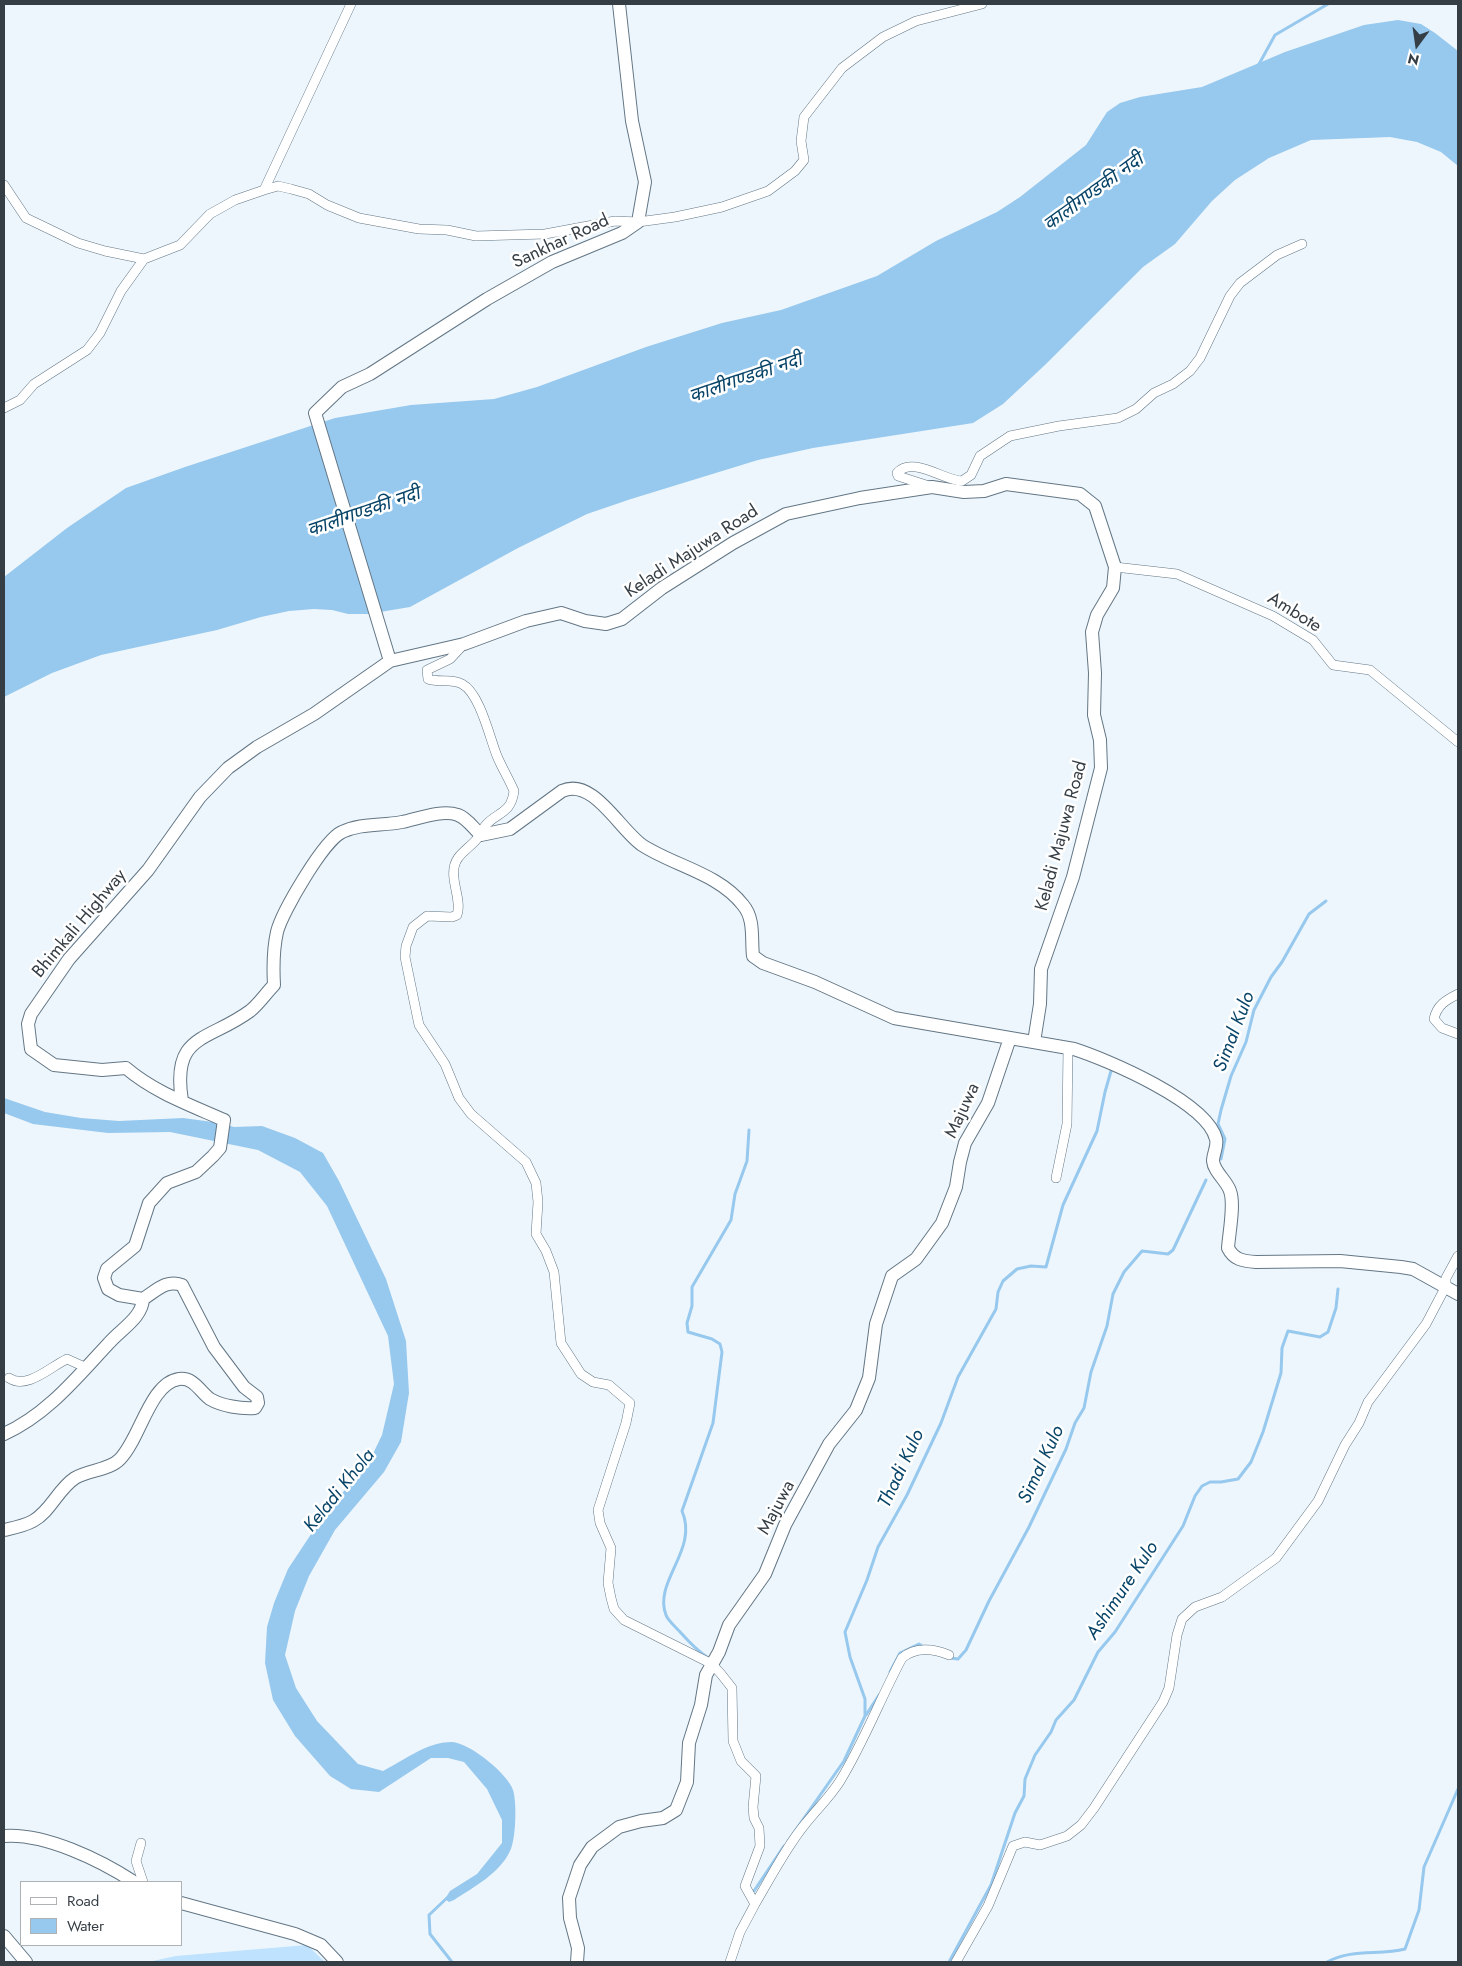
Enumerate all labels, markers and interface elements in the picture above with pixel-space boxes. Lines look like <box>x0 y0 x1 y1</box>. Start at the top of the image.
north arrow <box>1392 20 1442 70</box>
text: N <box>1406 49 1421 71</box>
water label: कालीगण्डकी नदी <box>1040 149 1148 237</box>
street label: Sankhar Road <box>509 210 613 274</box>
water label: कालीगण्डकी नदी <box>687 349 805 409</box>
water label: कालीगण्डकी नदी <box>305 483 423 543</box>
street label: Keladi Majuwa Road <box>621 501 763 603</box>
street label: Ambote <box>1263 588 1325 638</box>
street label: Keladi Majuwa Road <box>1032 759 1092 913</box>
street label: Bhimkali Highway <box>28 865 132 983</box>
water label: Simal Kulo <box>1209 989 1261 1075</box>
street label: Majuwa <box>941 1080 985 1142</box>
water label: Simal Kulo <box>1014 1422 1070 1508</box>
water label: Thadi Kulo <box>874 1426 930 1512</box>
water label: Keladi Khola <box>300 1445 380 1537</box>
street label: Majuwa <box>754 1477 800 1539</box>
water label: Ashimure Kulo <box>1082 1538 1164 1644</box>
legend <box>20 1881 182 1946</box>
text: Road <box>67 1890 99 1912</box>
text: Water <box>67 1915 104 1937</box>

